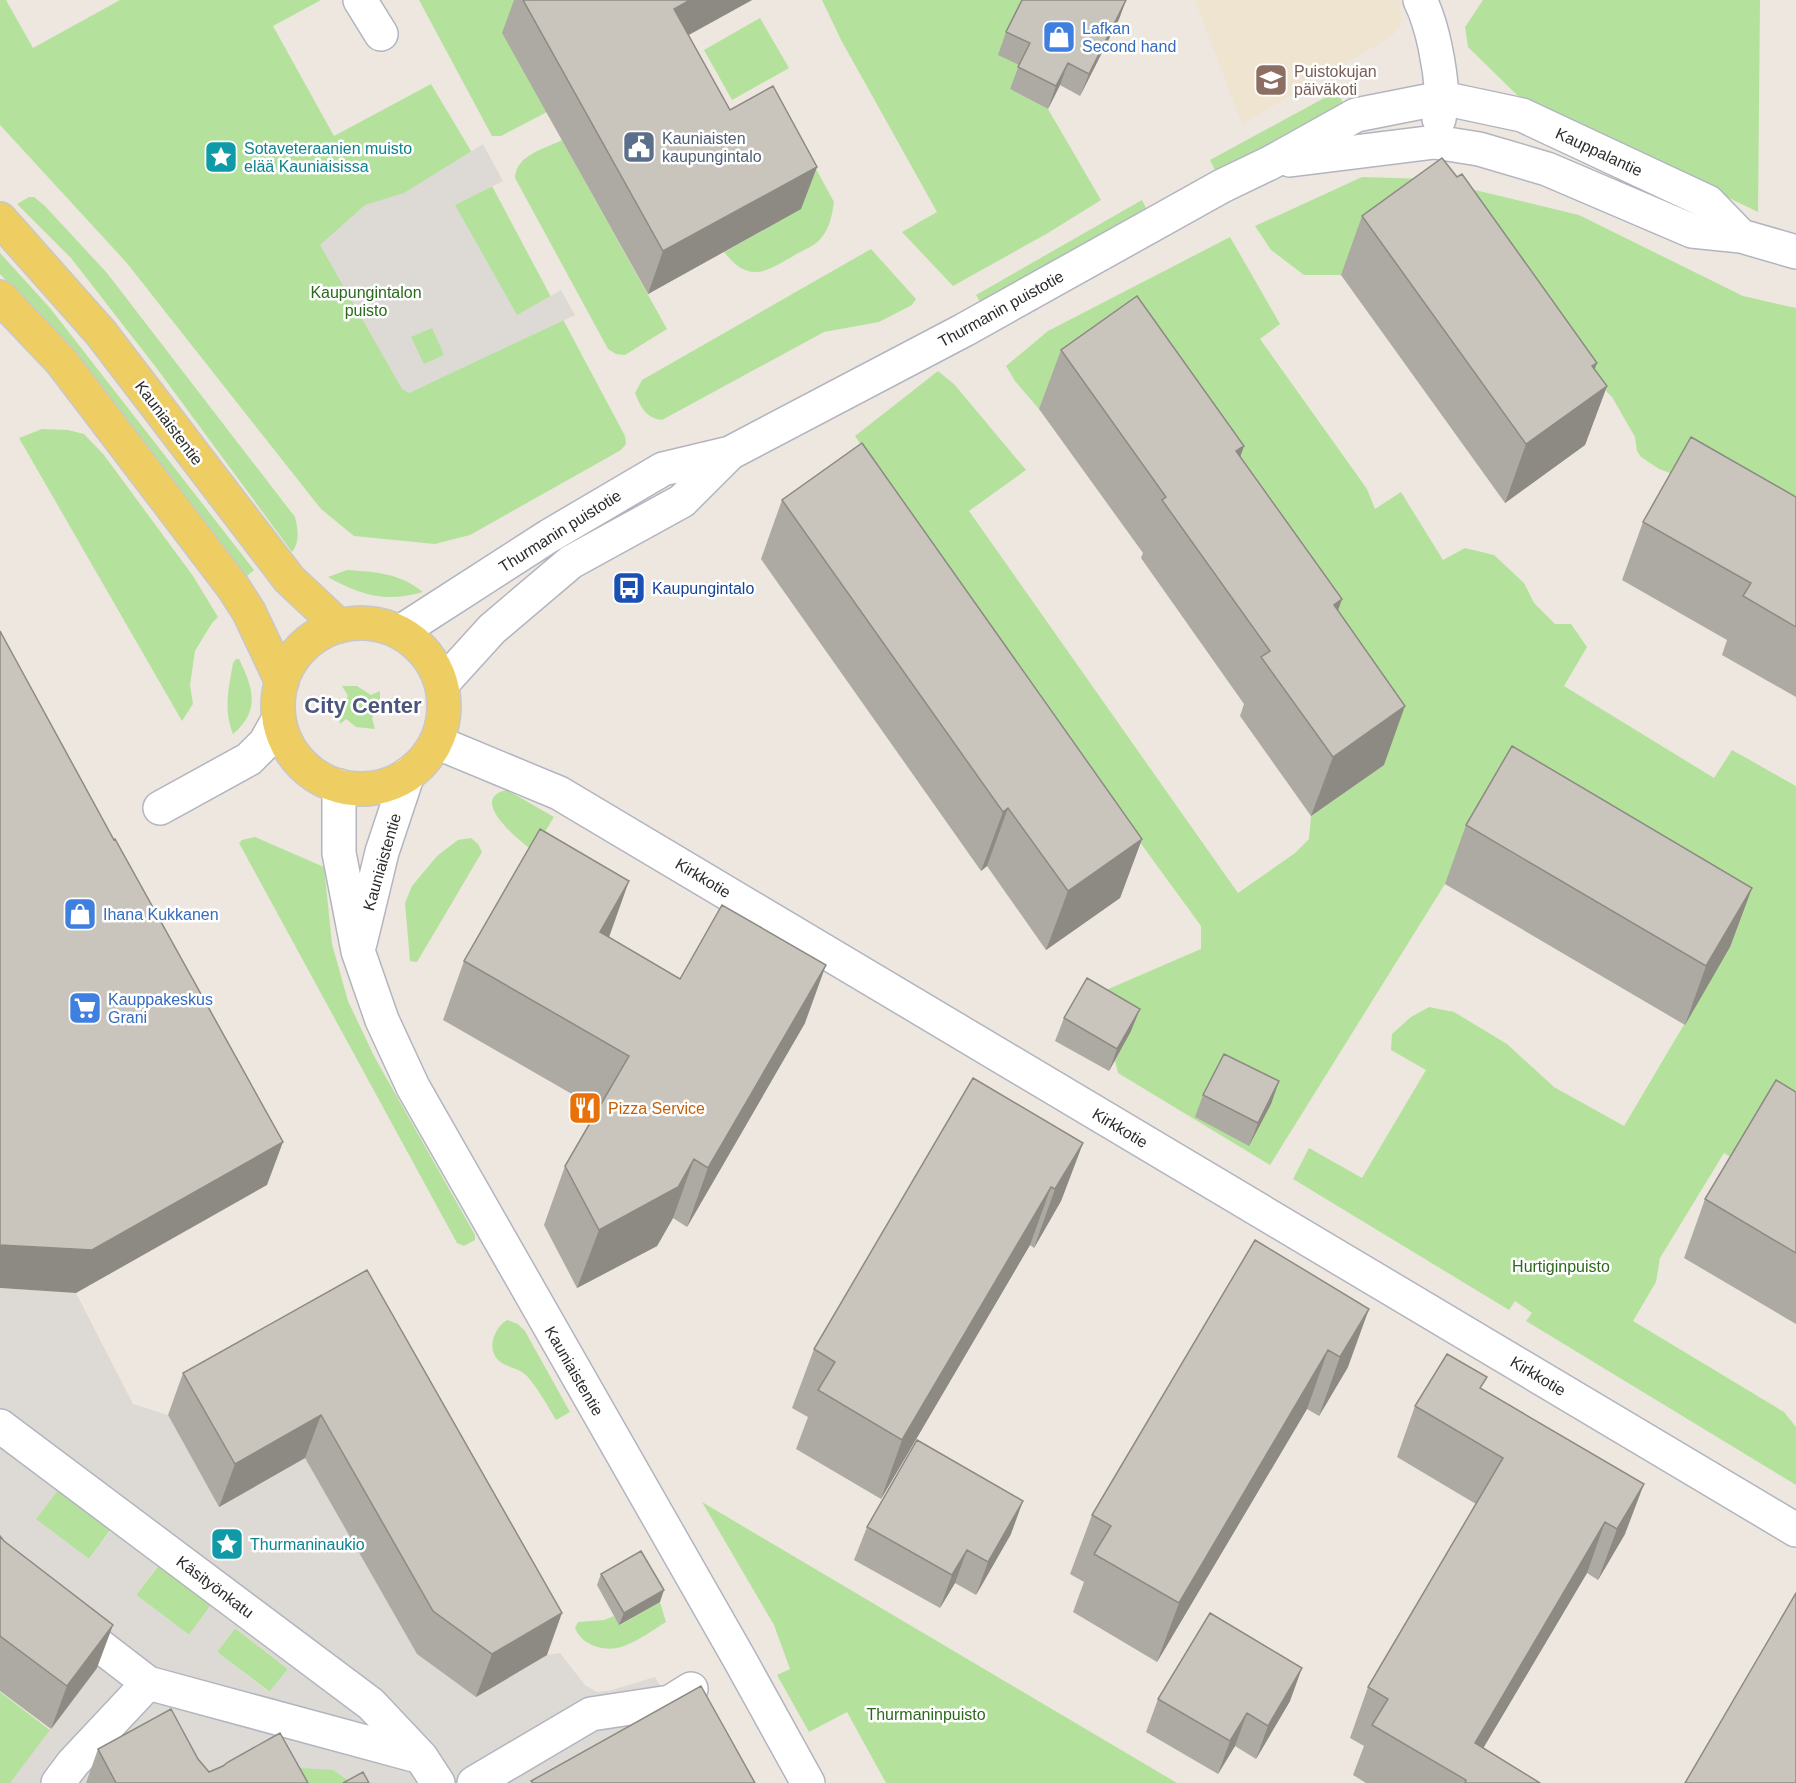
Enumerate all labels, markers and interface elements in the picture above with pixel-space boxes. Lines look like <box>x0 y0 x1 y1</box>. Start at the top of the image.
shop icon: Lafkan Second hand <box>1041 19 1077 55</box>
place label: Lafkan Second hand <box>1082 20 1176 55</box>
school or university icon: Puistokujan päiväkoti <box>1253 62 1289 98</box>
place label: Puistokujan päiväkoti <box>1294 63 1377 98</box>
street label: Kauppalantie <box>1553 125 1645 179</box>
public building icon: Kauniaisten kaupungintalo <box>621 129 657 165</box>
place label: Kauniaisten kaupungintalo <box>662 130 762 165</box>
place icon: Sotaveteraanien muisto elää Kauniaisissa <box>203 139 239 175</box>
place label: Sotaveteraanien muisto elää Kauniaisissa <box>244 140 412 175</box>
street label: Thurmanin puistotie <box>935 267 1067 350</box>
park label: Kaupungintalon puisto <box>310 284 422 319</box>
street label: Kauniaistentie <box>132 378 206 468</box>
street label: Thurmanin puistotie <box>496 487 624 575</box>
bus stop icon: Kaupungintalo <box>611 570 647 606</box>
place label: Kaupungintalo <box>652 580 754 597</box>
district label: City Center <box>304 693 422 718</box>
street label: Kauniaistentie <box>360 811 404 913</box>
street label: Kirkkotie <box>672 855 734 901</box>
shop icon: Ihana Kukkanen <box>62 896 98 932</box>
place label: Ihana Kukkanen <box>103 906 219 923</box>
supermarket icon: Kauppakeskus Grani <box>67 990 103 1026</box>
place label: Kauppakeskus Grani <box>108 991 213 1026</box>
restaurant icon: Pizza Service <box>567 1090 603 1126</box>
place label: Pizza Service <box>608 1100 705 1117</box>
street label: Kirkkotie <box>1089 1105 1151 1151</box>
park label: Hurtiginpuisto <box>1512 1258 1610 1275</box>
street label: Kauniaistentie <box>542 1323 607 1419</box>
street label: Kirkkotie <box>1507 1353 1569 1399</box>
place icon: Thurmaninaukio <box>209 1526 245 1562</box>
place label: Thurmaninaukio <box>250 1536 365 1553</box>
street label: Käsityönkatu <box>173 1553 257 1621</box>
park label: Thurmaninpuisto <box>866 1706 986 1723</box>

